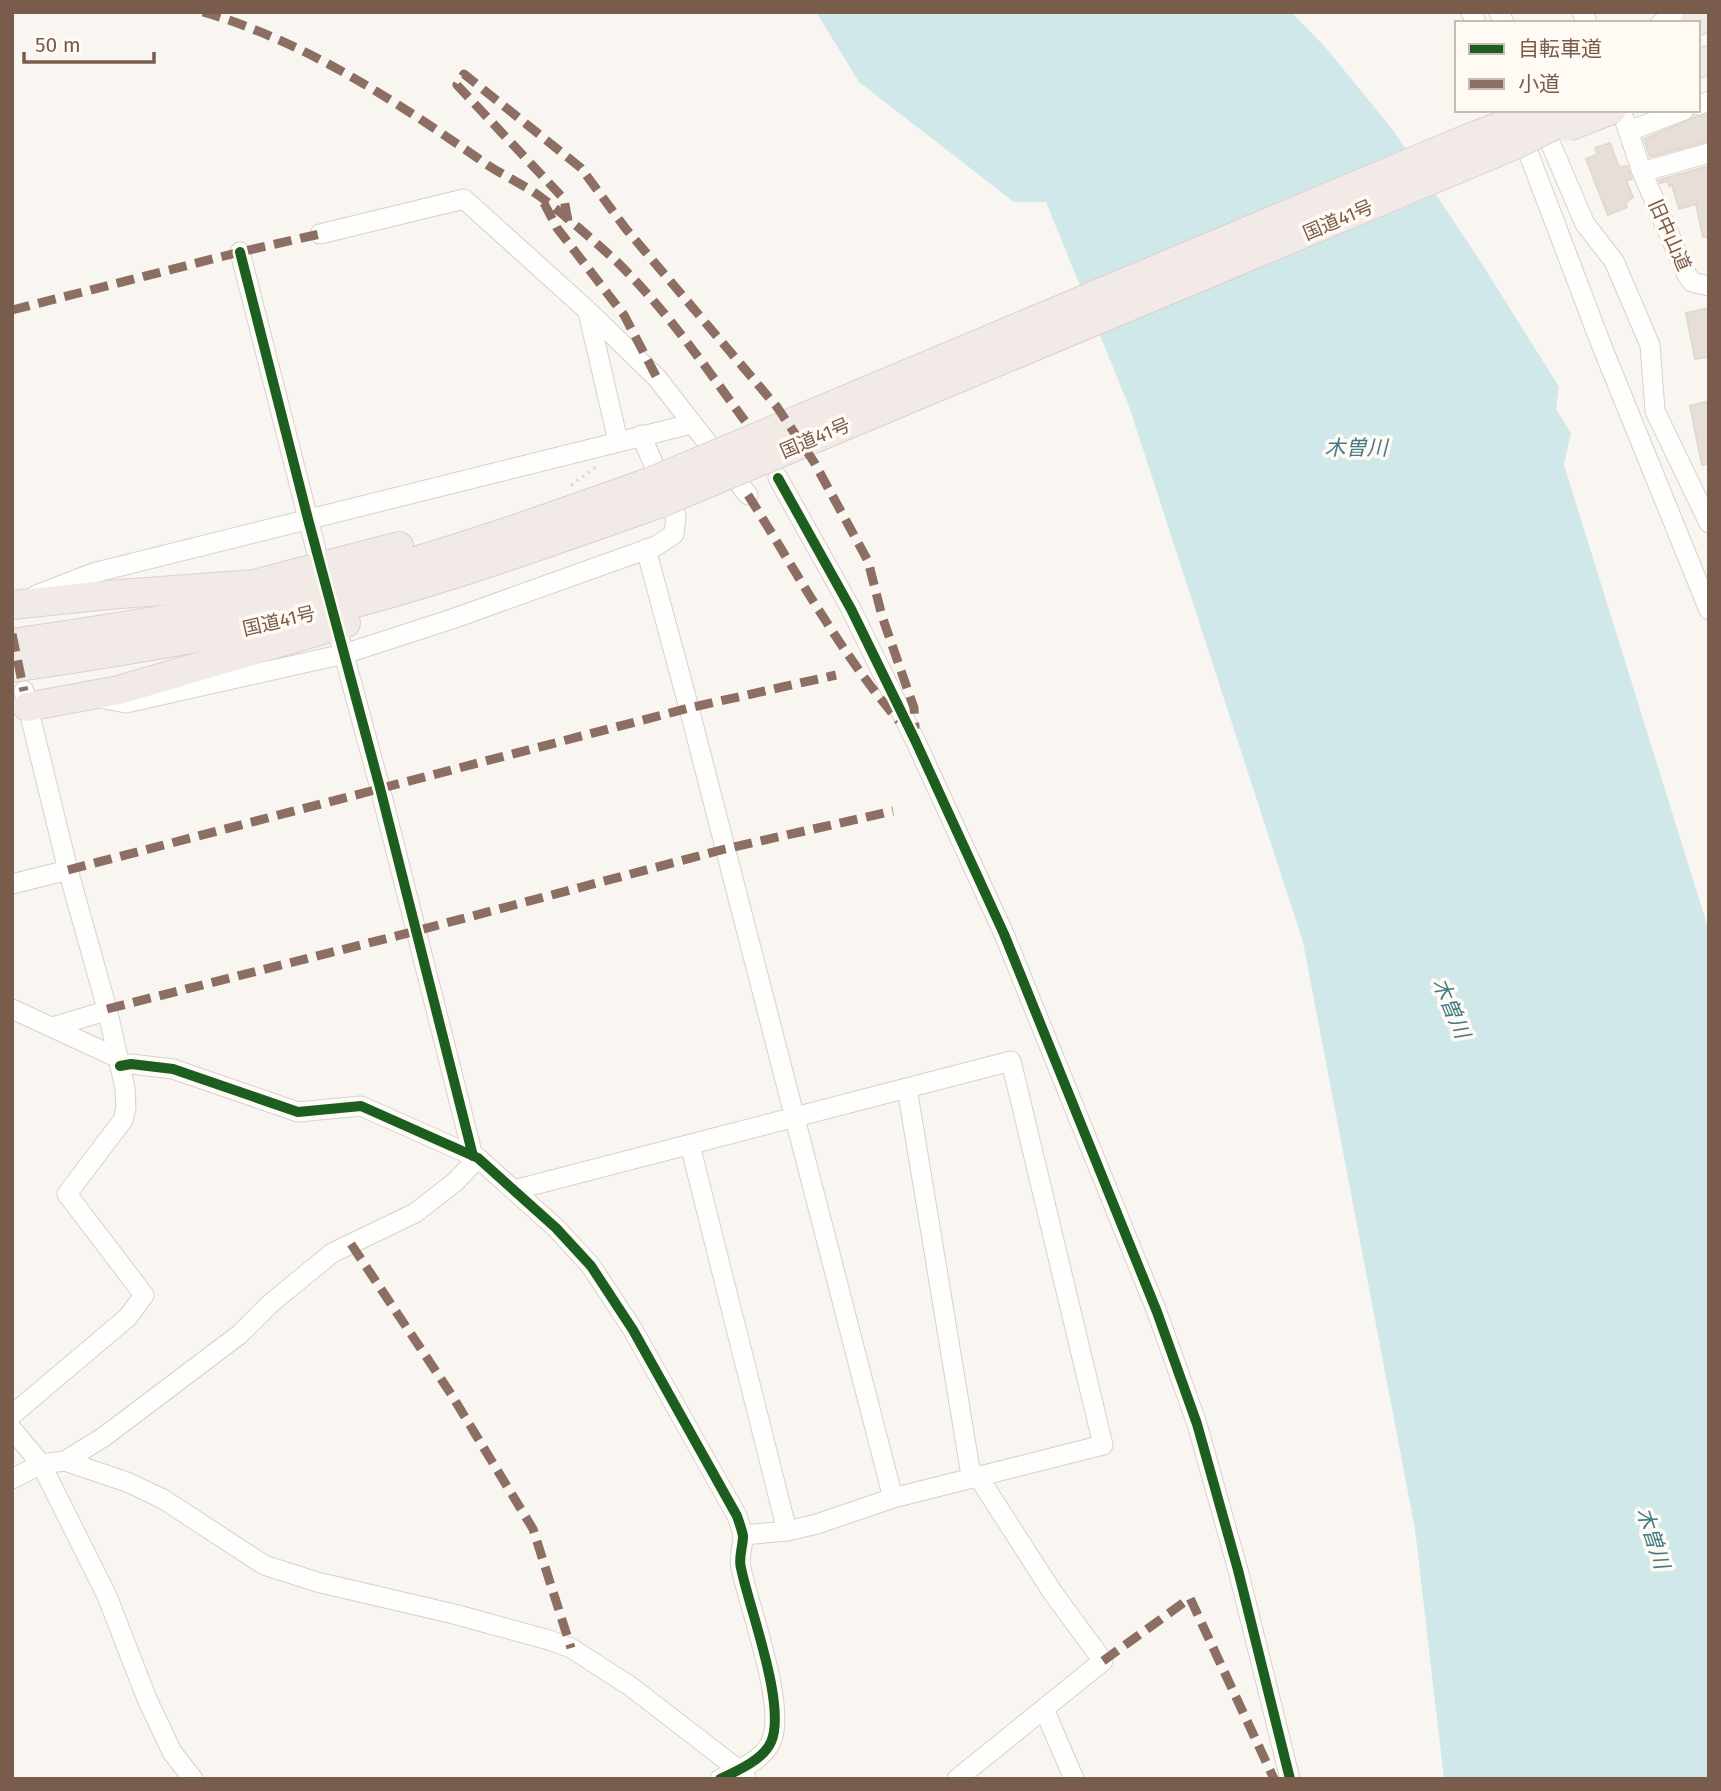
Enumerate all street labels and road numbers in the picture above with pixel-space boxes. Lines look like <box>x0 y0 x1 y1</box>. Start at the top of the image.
street label: 国道41号 <box>1299 195 1377 245</box>
street label: 旧中山道 <box>1644 196 1696 274</box>
street label: 国道41号 <box>776 413 854 463</box>
street label: 国道41号 <box>240 601 318 641</box>

